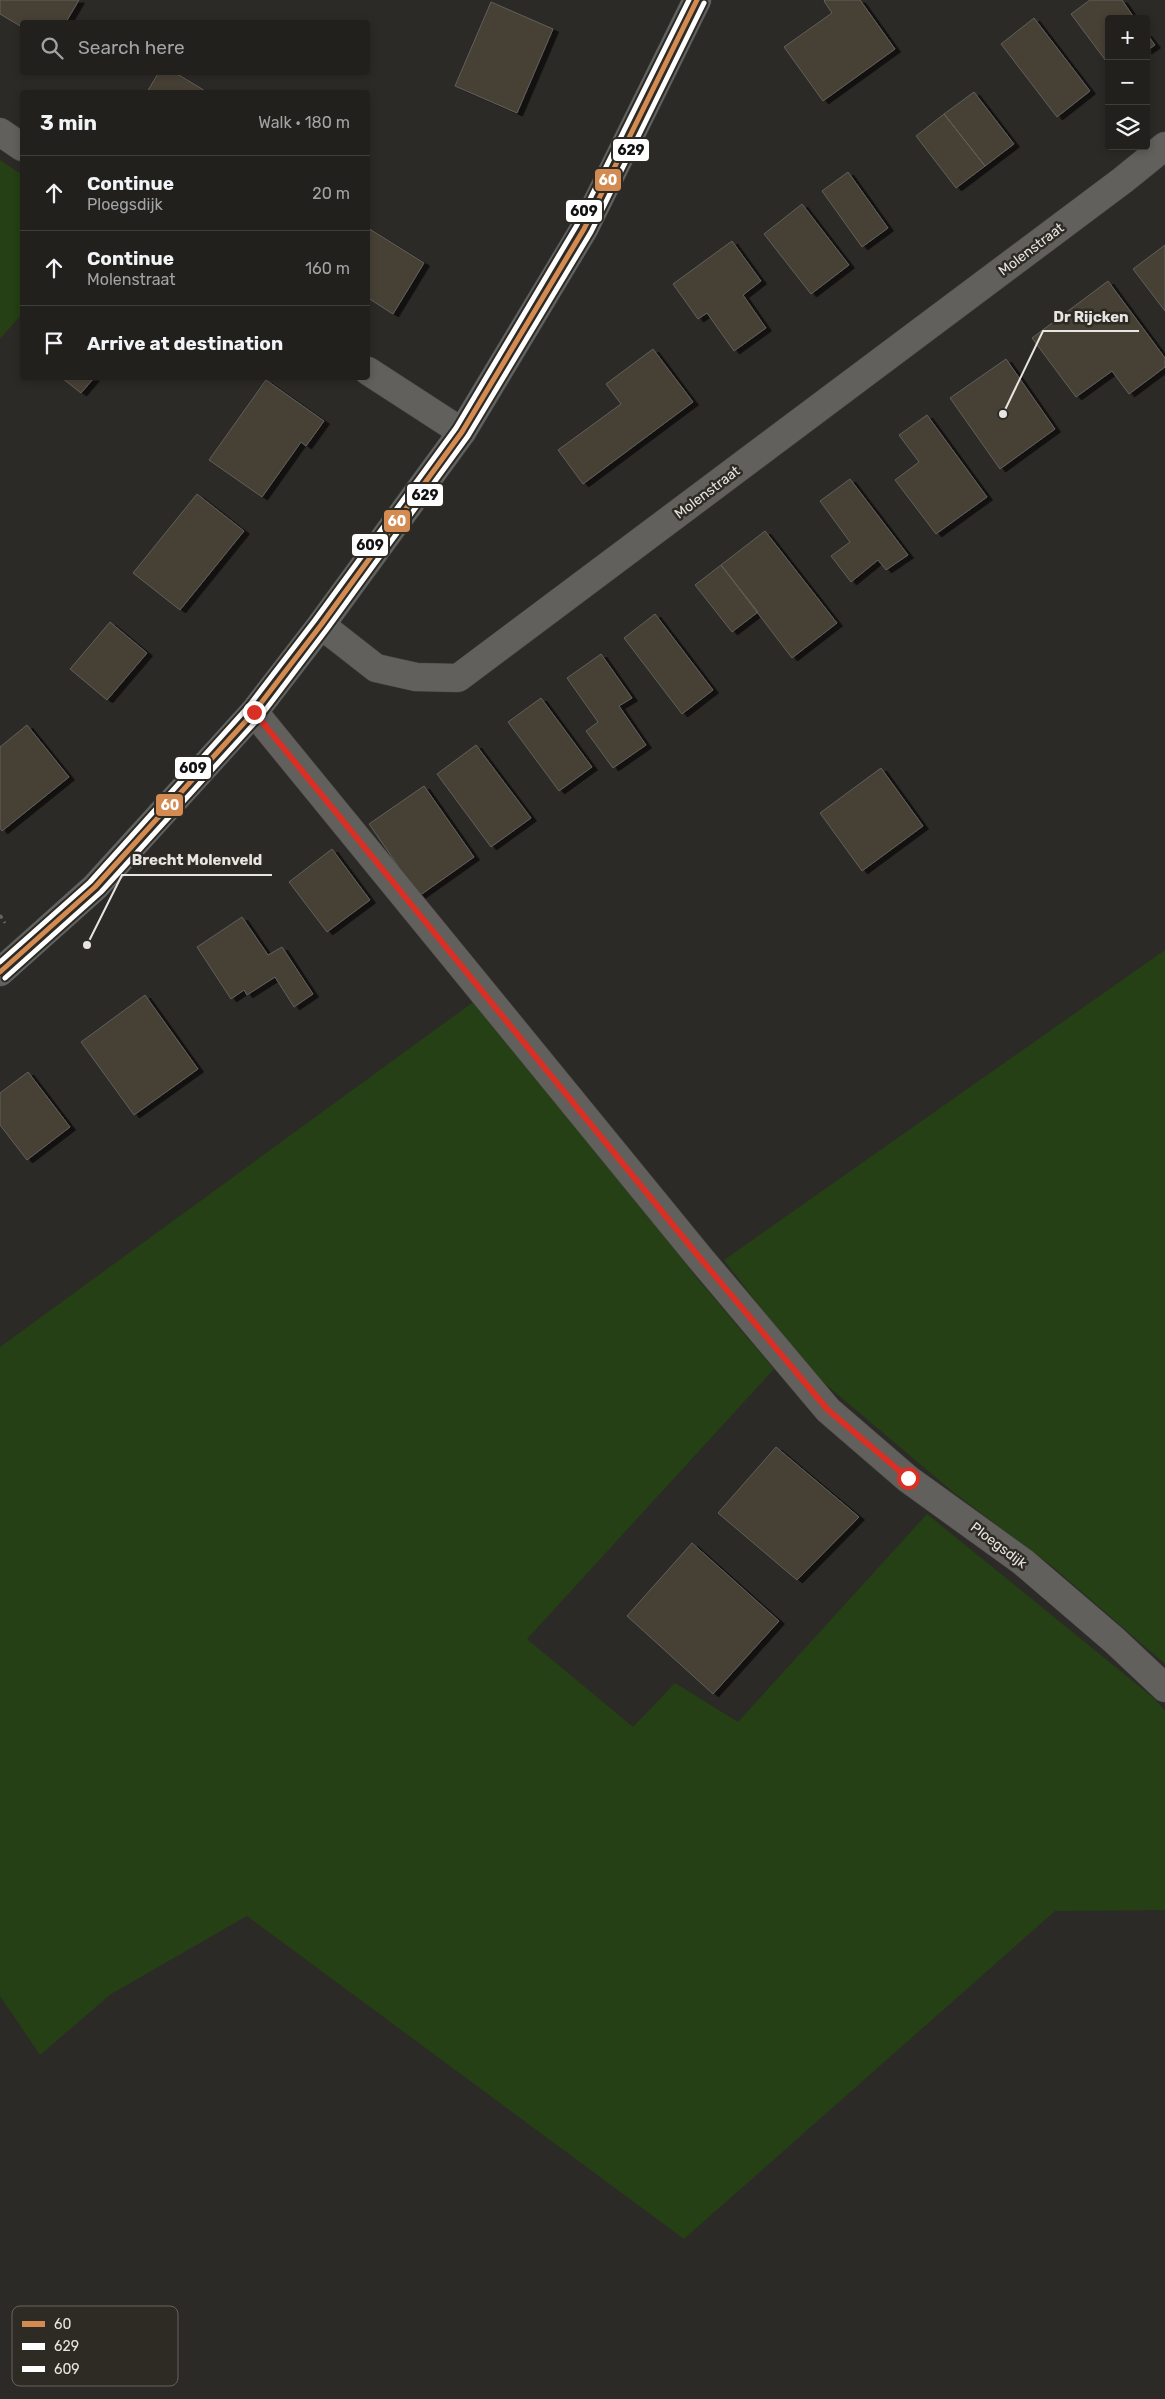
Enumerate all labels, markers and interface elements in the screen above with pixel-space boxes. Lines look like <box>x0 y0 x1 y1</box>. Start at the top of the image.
map controls <box>1105 15 1150 150</box>
button: + <box>1105 15 1150 60</box>
search box <box>20 20 370 75</box>
icon: search <box>38 34 66 62</box>
text: Search here <box>78 36 185 59</box>
button: − <box>1105 60 1150 105</box>
button: layers <box>1105 105 1150 150</box>
text: 3 min <box>40 110 97 135</box>
text: Walk · 180 m <box>258 113 350 132</box>
line badge: 629 <box>612 138 650 162</box>
text: 629 <box>617 142 645 159</box>
line badge: 60 <box>594 168 622 192</box>
text: Continue <box>87 172 174 195</box>
text: 60 <box>599 172 617 189</box>
icon: ahead <box>40 179 68 207</box>
text: 20 m <box>312 184 350 203</box>
text: Ploegsdijk <box>87 195 163 214</box>
line badge: 609 <box>565 199 603 223</box>
text: 609 <box>570 203 598 220</box>
street label: Molenstraat <box>995 219 1068 280</box>
text: Continue <box>87 247 174 270</box>
icon: ahead <box>40 254 68 282</box>
text: 160 m <box>305 259 350 278</box>
text: Molenstraat <box>87 270 176 289</box>
callout: Dr Rijcken <box>1043 301 1139 331</box>
text: Dr Rijcken <box>1053 308 1129 326</box>
icon: arrive <box>40 329 68 357</box>
text: Arrive at destination <box>87 332 283 355</box>
street label: Molenstraat <box>671 462 744 523</box>
line badge: 629 <box>406 483 444 507</box>
text: 629 <box>411 487 439 504</box>
line badge: 60 <box>383 509 411 533</box>
text: 60 <box>388 513 406 530</box>
line badge: 609 <box>351 533 389 557</box>
text: 609 <box>356 537 384 554</box>
route end <box>243 701 266 724</box>
line badge: 609 <box>174 756 212 780</box>
text: 609 <box>179 760 207 777</box>
line badge: 60 <box>155 793 184 817</box>
text: 60 <box>161 797 179 814</box>
callout: Brecht Molenveld <box>122 845 272 875</box>
text: Brecht Molenveld <box>132 851 262 869</box>
route start <box>897 1467 920 1490</box>
street label: Ploegsdijk <box>967 1519 1031 1573</box>
legend <box>12 2306 178 2386</box>
text: 60 <box>54 2316 71 2333</box>
text: 629 <box>54 2338 79 2355</box>
text: 609 <box>54 2361 80 2378</box>

